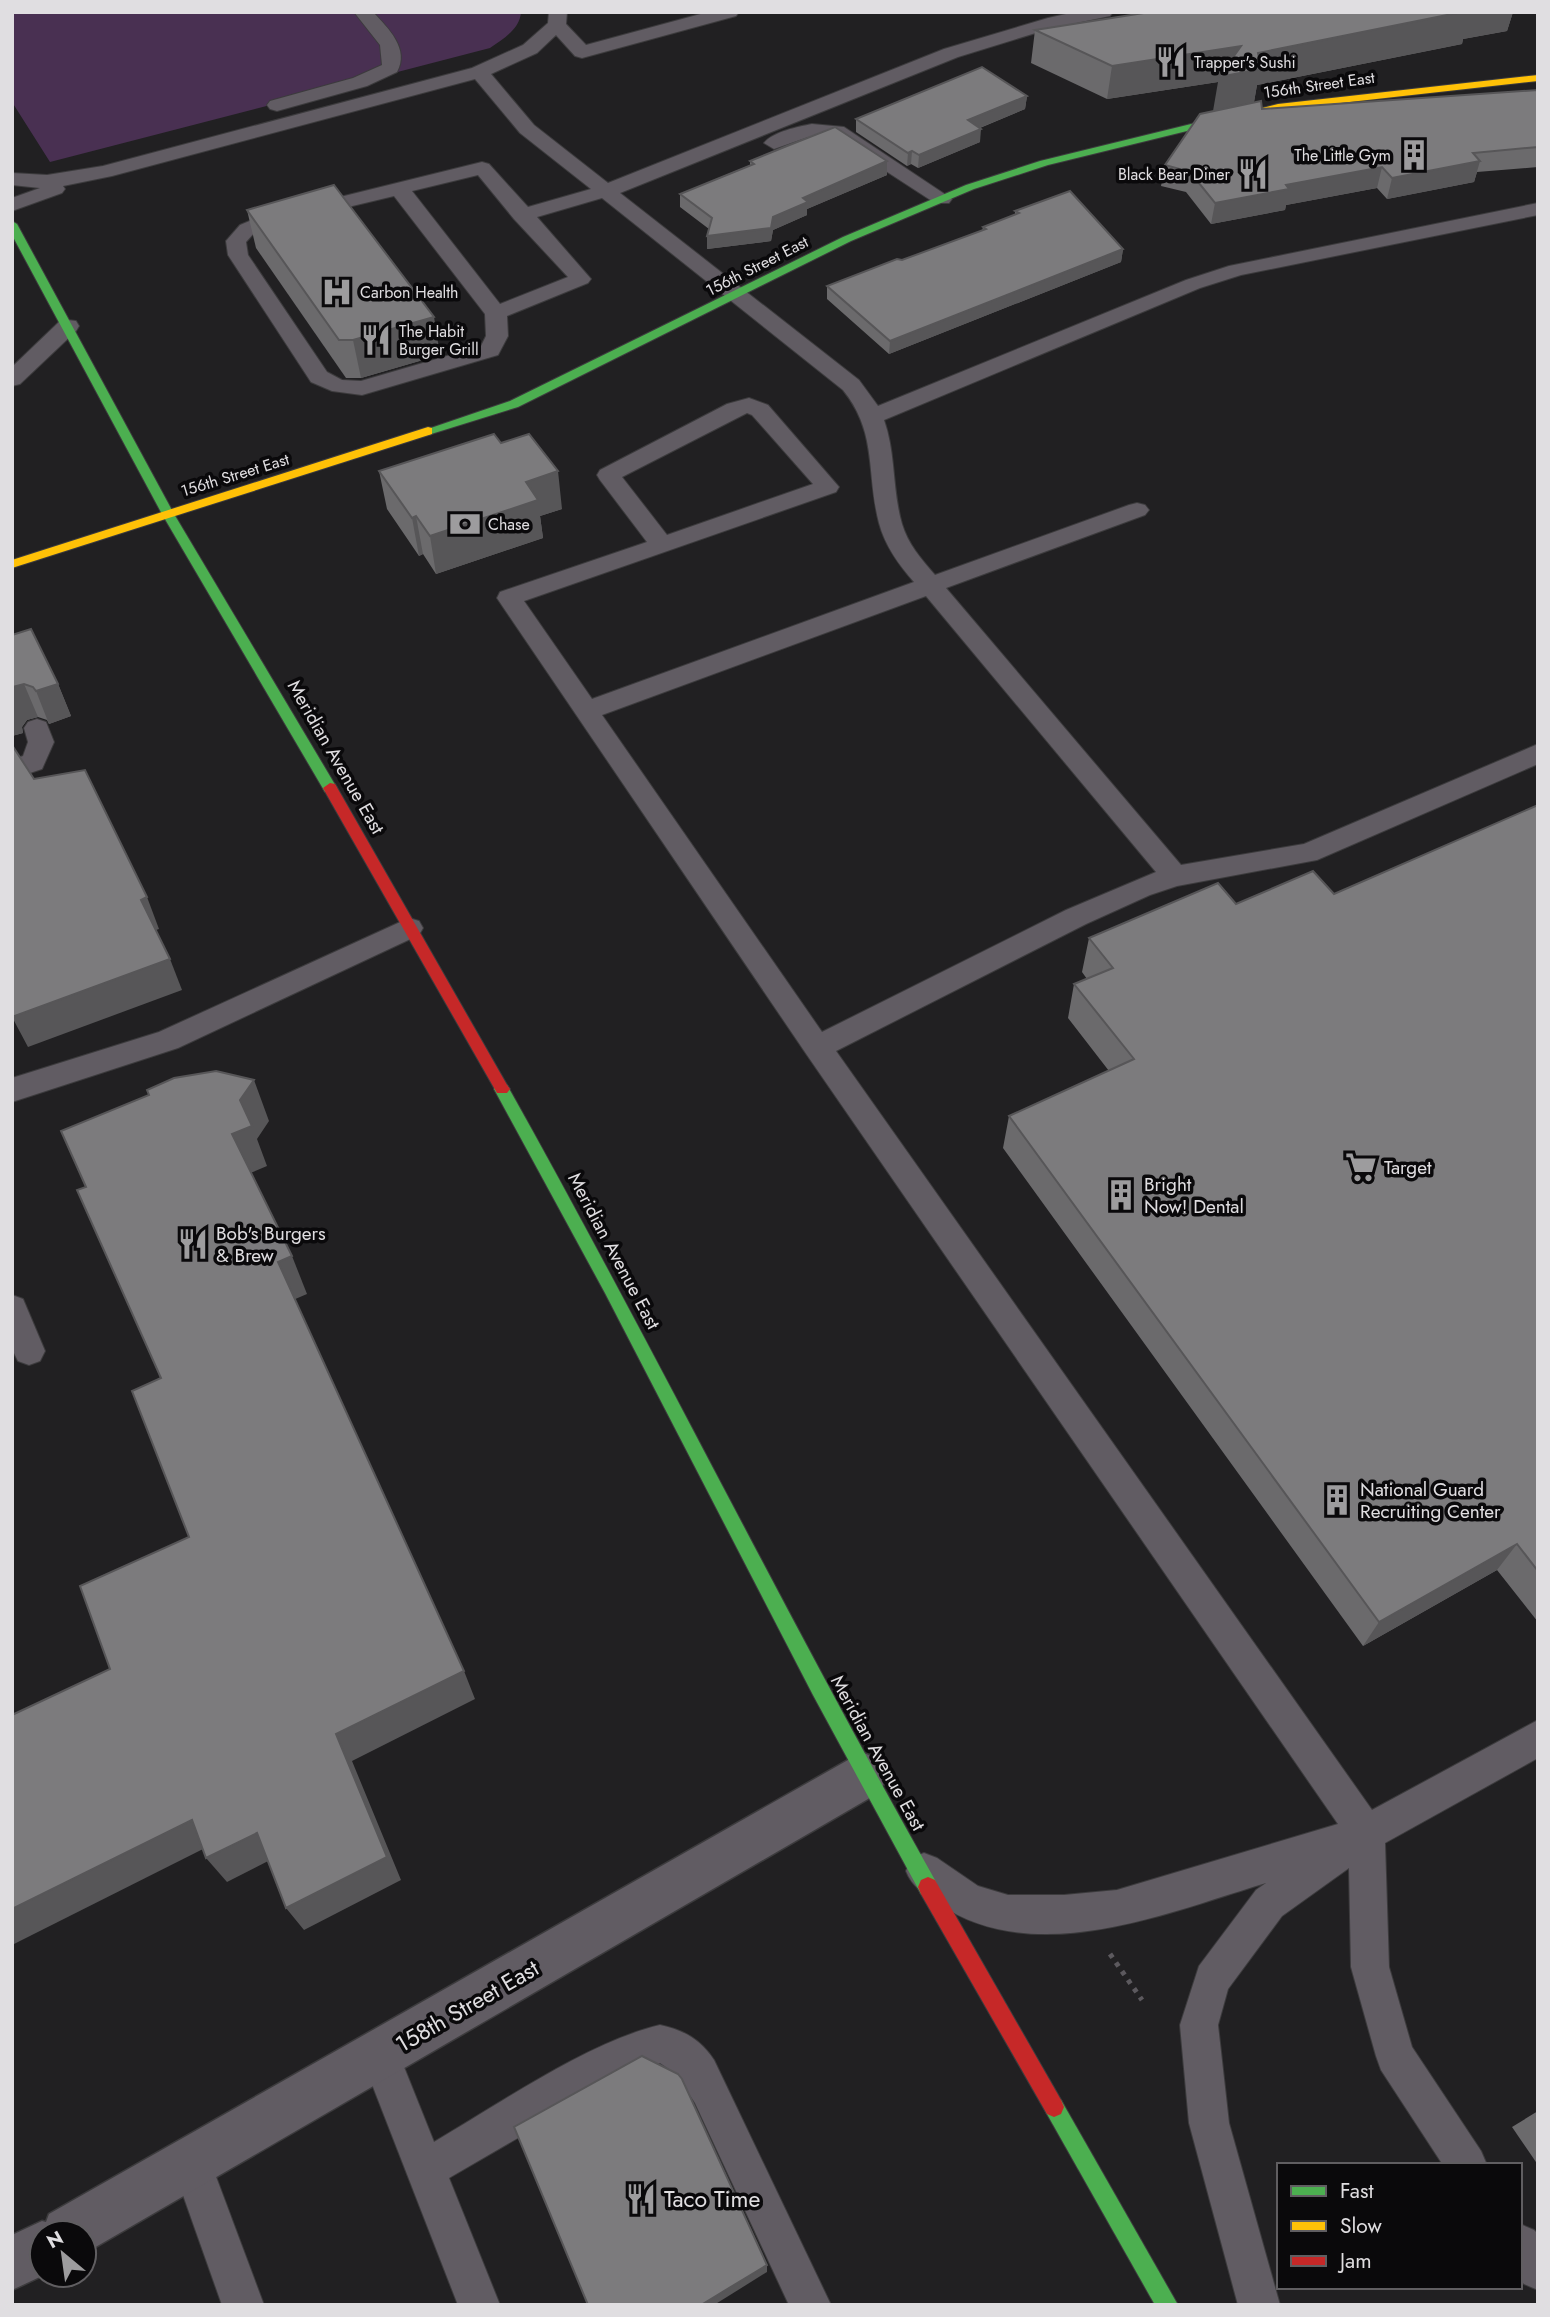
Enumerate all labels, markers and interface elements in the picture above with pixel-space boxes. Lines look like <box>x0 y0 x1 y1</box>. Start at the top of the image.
restaurant icon: Trapper's Sushi <box>1154 45 1188 79</box>
place label: Trapper's Sushi <box>1194 51 1296 74</box>
street label: 156th Street East <box>1262 66 1376 104</box>
building icon: The Little Gym <box>1397 138 1431 172</box>
place label: The Little Gym <box>1294 144 1391 167</box>
restaurant icon: Black Bear Diner <box>1236 157 1270 191</box>
place label: Black Bear Diner <box>1118 163 1230 186</box>
street label: 156th Street East <box>702 230 812 302</box>
hospital icon: Carbon Health <box>320 275 354 309</box>
place label: Carbon Health <box>360 281 459 304</box>
place label: The Habit Burger Grill <box>399 320 479 361</box>
restaurant icon: The Habit Burger Grill <box>359 323 393 357</box>
street label: 156th Street East <box>178 448 292 502</box>
bank icon: Chase <box>448 507 482 541</box>
place label: Chase <box>488 513 530 536</box>
street label: Meridian Avenue East <box>281 675 391 839</box>
supermarket icon: Target <box>1344 1150 1378 1184</box>
place label: Target <box>1384 1154 1432 1181</box>
street label: Meridian Avenue East <box>561 1168 667 1334</box>
place label: Bright Now! Dental <box>1144 1171 1244 1220</box>
building icon: Bright Now! Dental <box>1104 1178 1138 1212</box>
place label: Bob's Burgers & Brew <box>216 1220 326 1269</box>
restaurant icon: Bob's Burgers & Brew <box>176 1227 210 1261</box>
place label: National Guard Recruiting Center <box>1360 1476 1501 1525</box>
building icon: National Guard Recruiting Center <box>1320 1483 1354 1517</box>
street label: Meridian Avenue East <box>824 1670 932 1836</box>
street label: 158th Street East <box>389 1951 545 2061</box>
legend <box>1277 2163 1522 2289</box>
text: Fast <box>1340 2176 1373 2206</box>
restaurant icon: Taco Time <box>624 2182 658 2216</box>
place label: Taco Time <box>664 2182 761 2216</box>
text: Slow <box>1340 2211 1382 2241</box>
north arrow <box>28 2219 98 2289</box>
text: N <box>42 2224 68 2255</box>
text: Jam <box>1337 2246 1372 2276</box>

